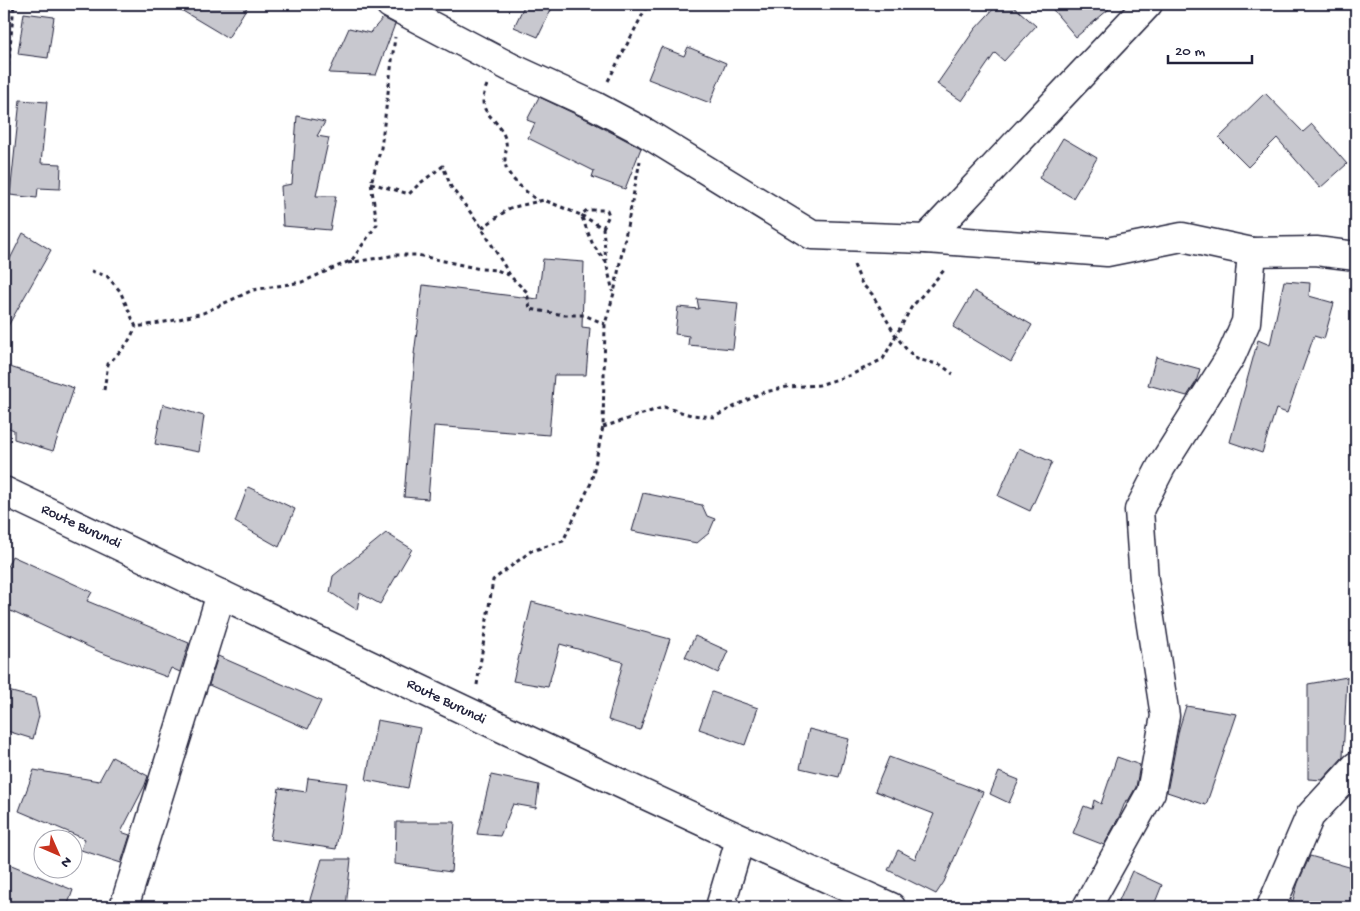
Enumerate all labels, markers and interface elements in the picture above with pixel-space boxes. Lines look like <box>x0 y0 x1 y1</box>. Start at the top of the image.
scale bar <box>1168 32 1251 64</box>
text: 20 m <box>1175 43 1205 61</box>
street label: Route Burundi <box>38 501 124 553</box>
street label: Route Burundi <box>403 675 489 729</box>
north arrow <box>32 828 82 878</box>
text: N <box>56 852 75 871</box>

